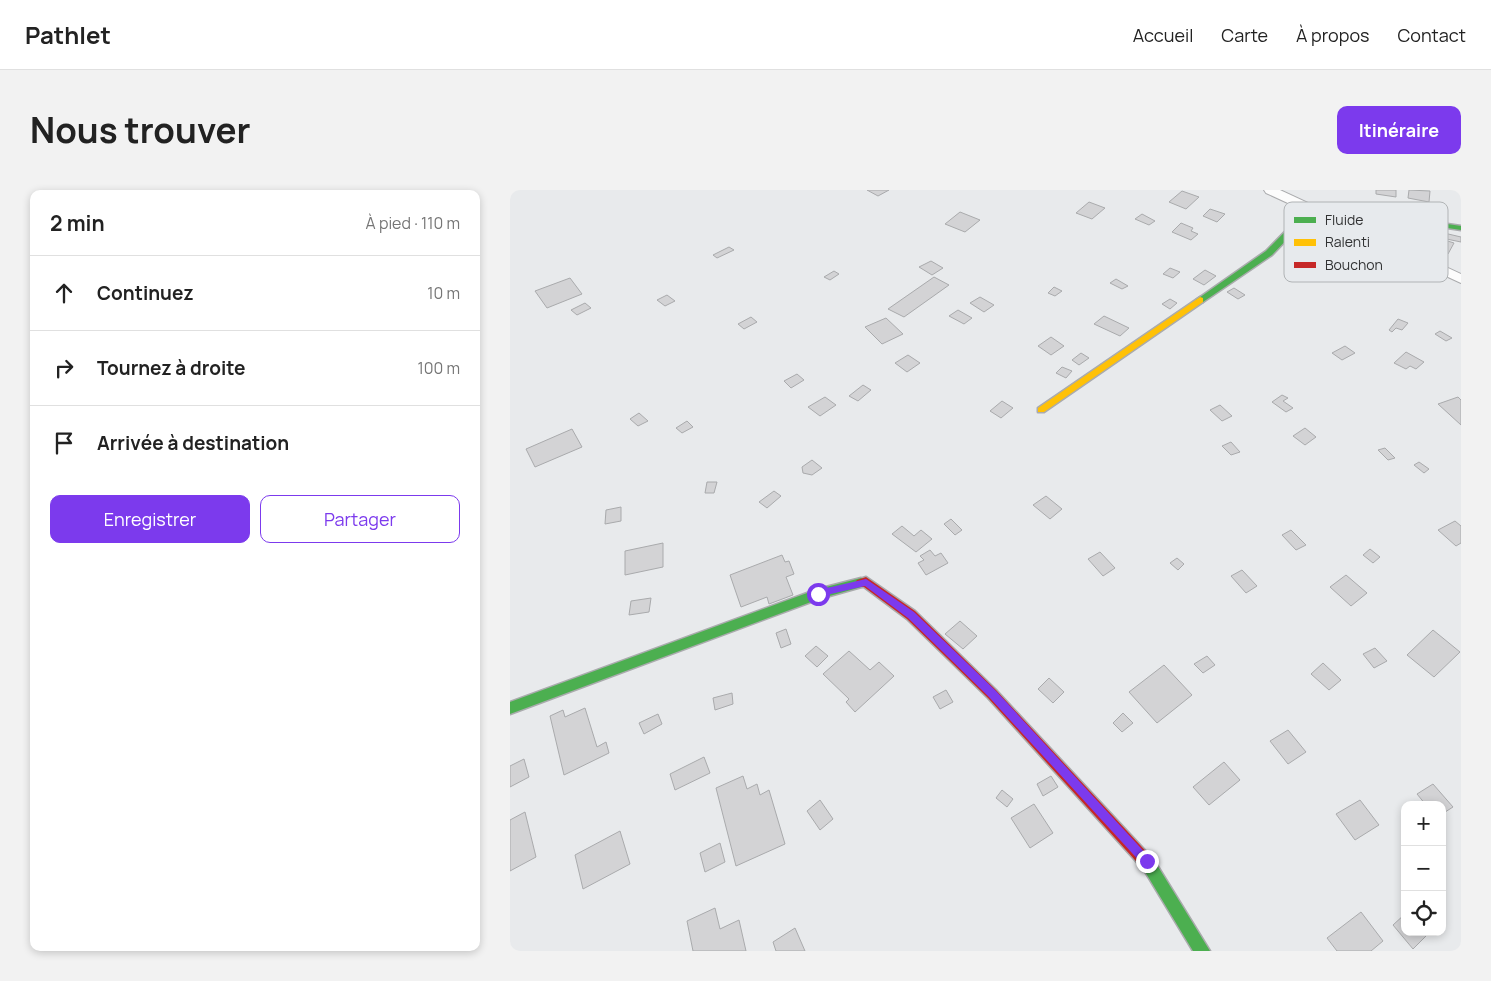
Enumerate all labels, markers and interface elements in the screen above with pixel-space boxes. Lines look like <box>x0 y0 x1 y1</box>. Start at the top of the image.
text: Pathlet <box>25 18 111 51</box>
text: Accueil <box>1133 23 1193 47</box>
text: Carte <box>1221 23 1268 47</box>
text: À propos <box>1296 23 1369 47</box>
text: Contact <box>1397 23 1466 47</box>
text: Nous trouver <box>30 106 251 154</box>
button: Itinéraire <box>1337 106 1461 154</box>
legend <box>1284 202 1448 282</box>
text: 2 min <box>50 209 105 237</box>
text: Fluide <box>1325 210 1363 229</box>
text: À pied · 110 m <box>366 212 460 234</box>
text: Ralenti <box>1325 232 1370 251</box>
text: Bouchon <box>1325 255 1383 274</box>
icon: ahead <box>50 279 78 307</box>
text: Continuez <box>97 280 194 306</box>
text: 10 m <box>427 282 460 304</box>
icon: right <box>50 354 78 382</box>
text: Tournez à droite <box>97 355 245 381</box>
text: 100 m <box>417 357 460 379</box>
icon: arrive <box>50 429 78 457</box>
text: Arrivée à destination <box>97 430 289 456</box>
button: Enregistrer <box>50 495 250 543</box>
button: Partager <box>260 495 460 543</box>
route start <box>807 583 830 606</box>
map controls <box>1401 801 1446 936</box>
button: + <box>1401 801 1446 846</box>
button: − <box>1401 846 1446 891</box>
route end <box>1136 850 1159 873</box>
button: locate <box>1401 891 1446 936</box>

